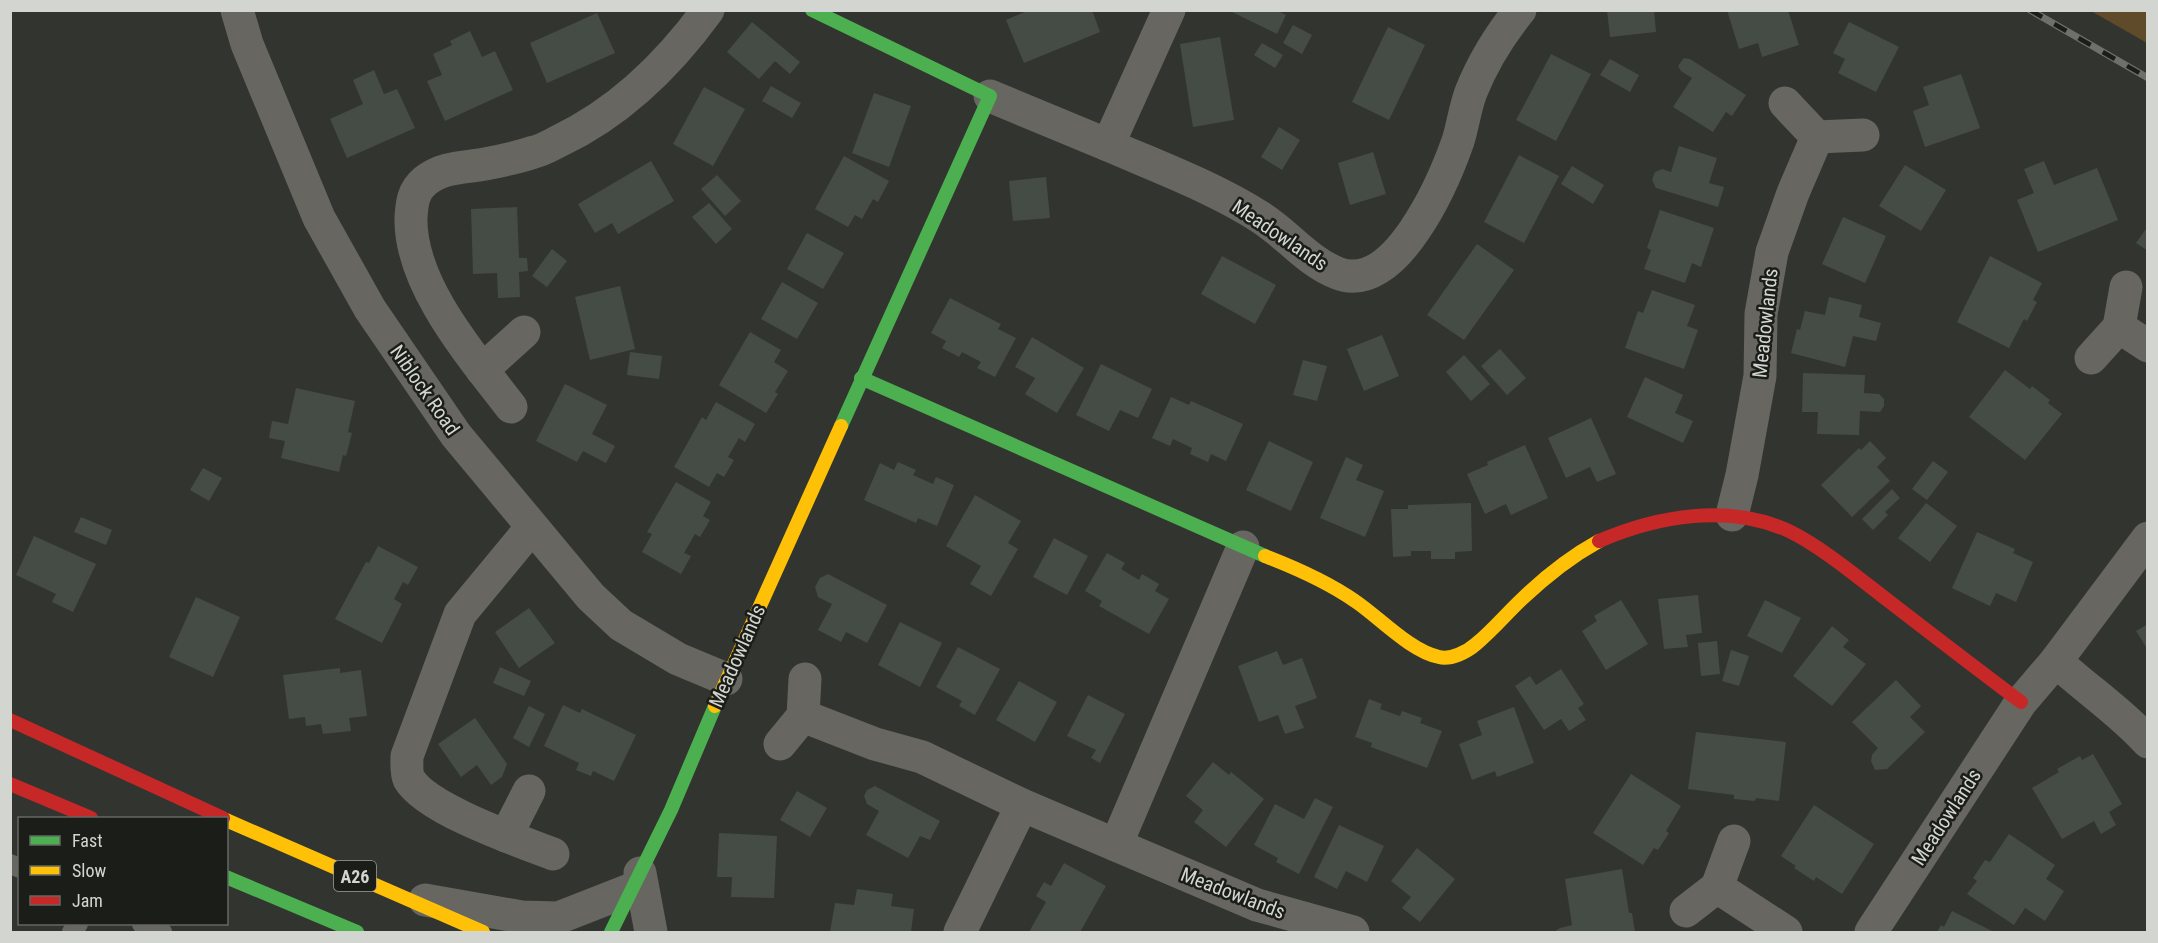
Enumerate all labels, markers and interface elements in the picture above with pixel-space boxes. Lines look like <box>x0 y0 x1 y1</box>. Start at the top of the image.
street label: Meadowlands <box>1228 194 1332 276</box>
street label: Meadowlands <box>1747 267 1783 379</box>
street label: Niblock Road <box>385 340 465 440</box>
street label: Meadowlands <box>704 601 770 711</box>
street label: Meadowlands <box>1906 764 1986 870</box>
legend <box>18 817 228 925</box>
text: Fast <box>72 830 103 851</box>
text: Slow <box>72 860 107 881</box>
road number: A26 <box>334 861 376 891</box>
street label: Meadowlands <box>1177 862 1289 924</box>
text: Jam <box>72 890 103 911</box>

